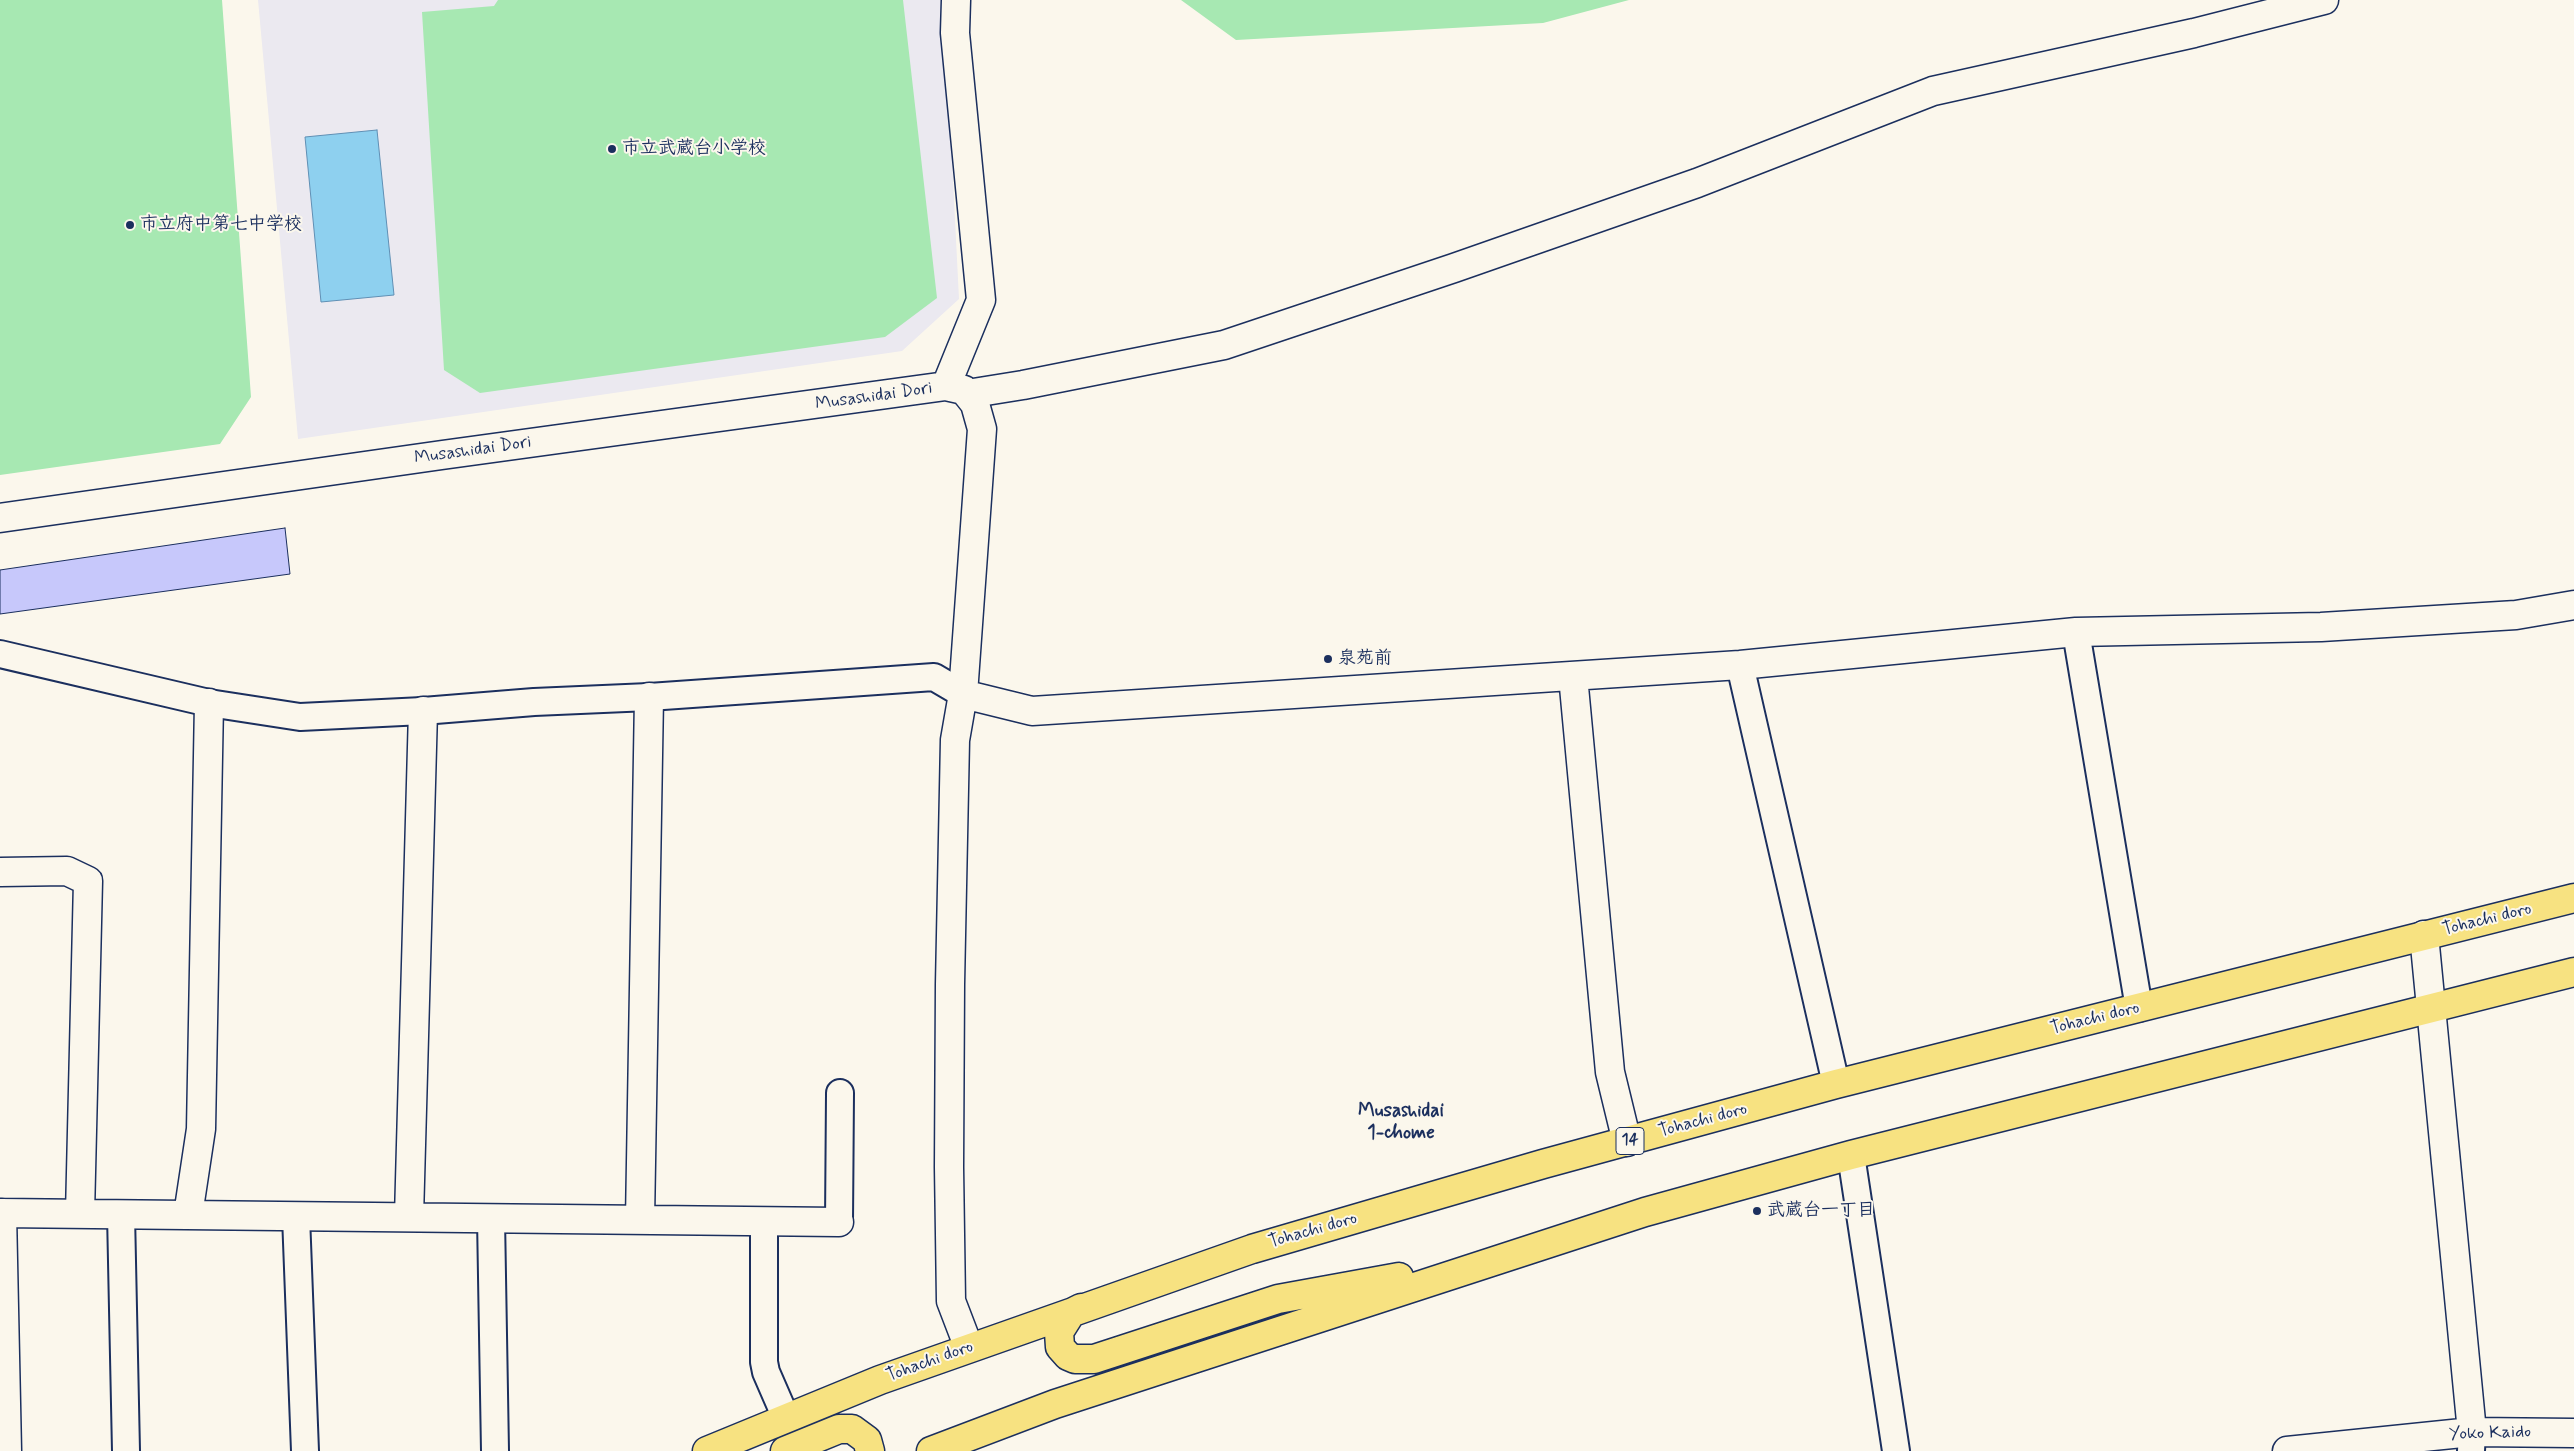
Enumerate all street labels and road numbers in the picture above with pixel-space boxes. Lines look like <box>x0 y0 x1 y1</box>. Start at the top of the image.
street label: Musashidai Dori <box>814 378 934 416</box>
street label: Musashidai Dori <box>413 432 533 470</box>
street label: Tohachi doro <box>2440 899 2534 941</box>
street label: Tohachi doro <box>2048 998 2142 1040</box>
street label: Tohachi doro <box>1656 1099 1750 1143</box>
road number: 14 <box>1616 1128 1644 1154</box>
street label: Tohachi doro <box>1266 1208 1360 1254</box>
street label: Tohachi doro <box>884 1336 976 1388</box>
street label: Yoko Kaido <box>2448 1422 2532 1446</box>

